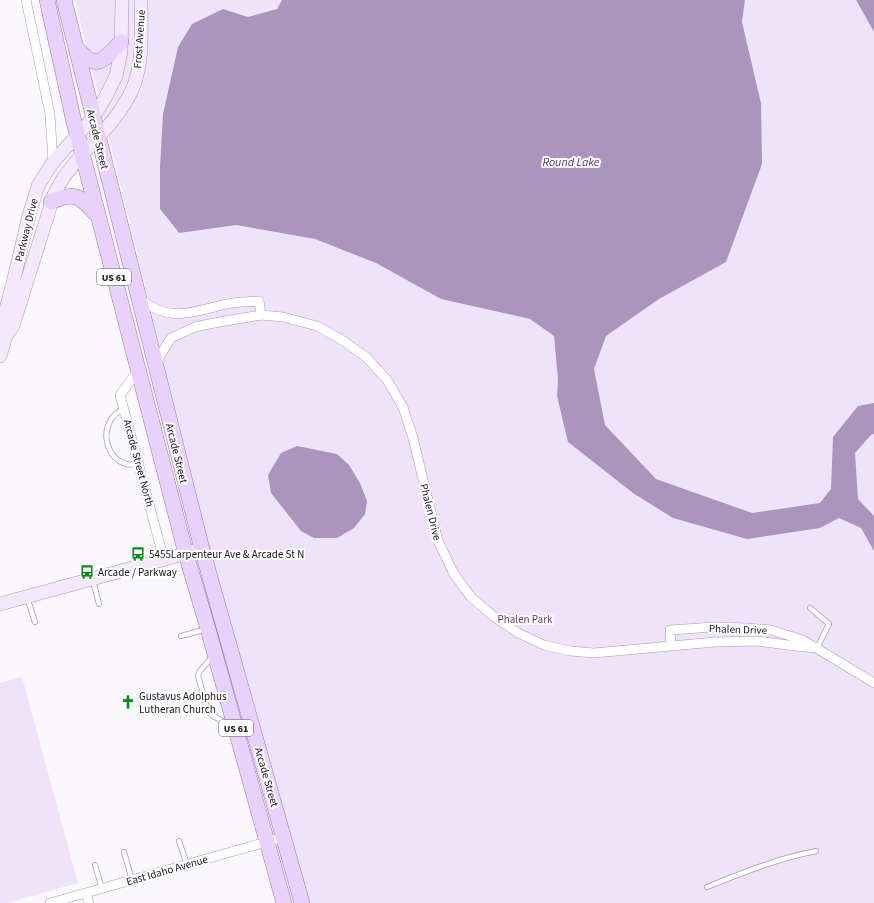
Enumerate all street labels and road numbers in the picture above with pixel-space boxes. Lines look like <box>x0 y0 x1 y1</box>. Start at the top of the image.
street label: Frost Avenue <box>130 9 149 69</box>
street label: Arcade Street <box>83 107 112 171</box>
street label: Parkway Drive <box>11 196 42 264</box>
road number: US 61 <box>97 269 131 285</box>
street label: Arcade Street North <box>120 418 157 509</box>
street label: Arcade Street <box>162 421 191 485</box>
street label: Phalen Drive <box>416 482 445 543</box>
street label: Phalen Drive <box>709 621 768 638</box>
road number: US 61 <box>219 720 253 736</box>
street label: Arcade Street <box>251 746 282 809</box>
street label: East Idaho Avenue <box>125 852 210 889</box>

